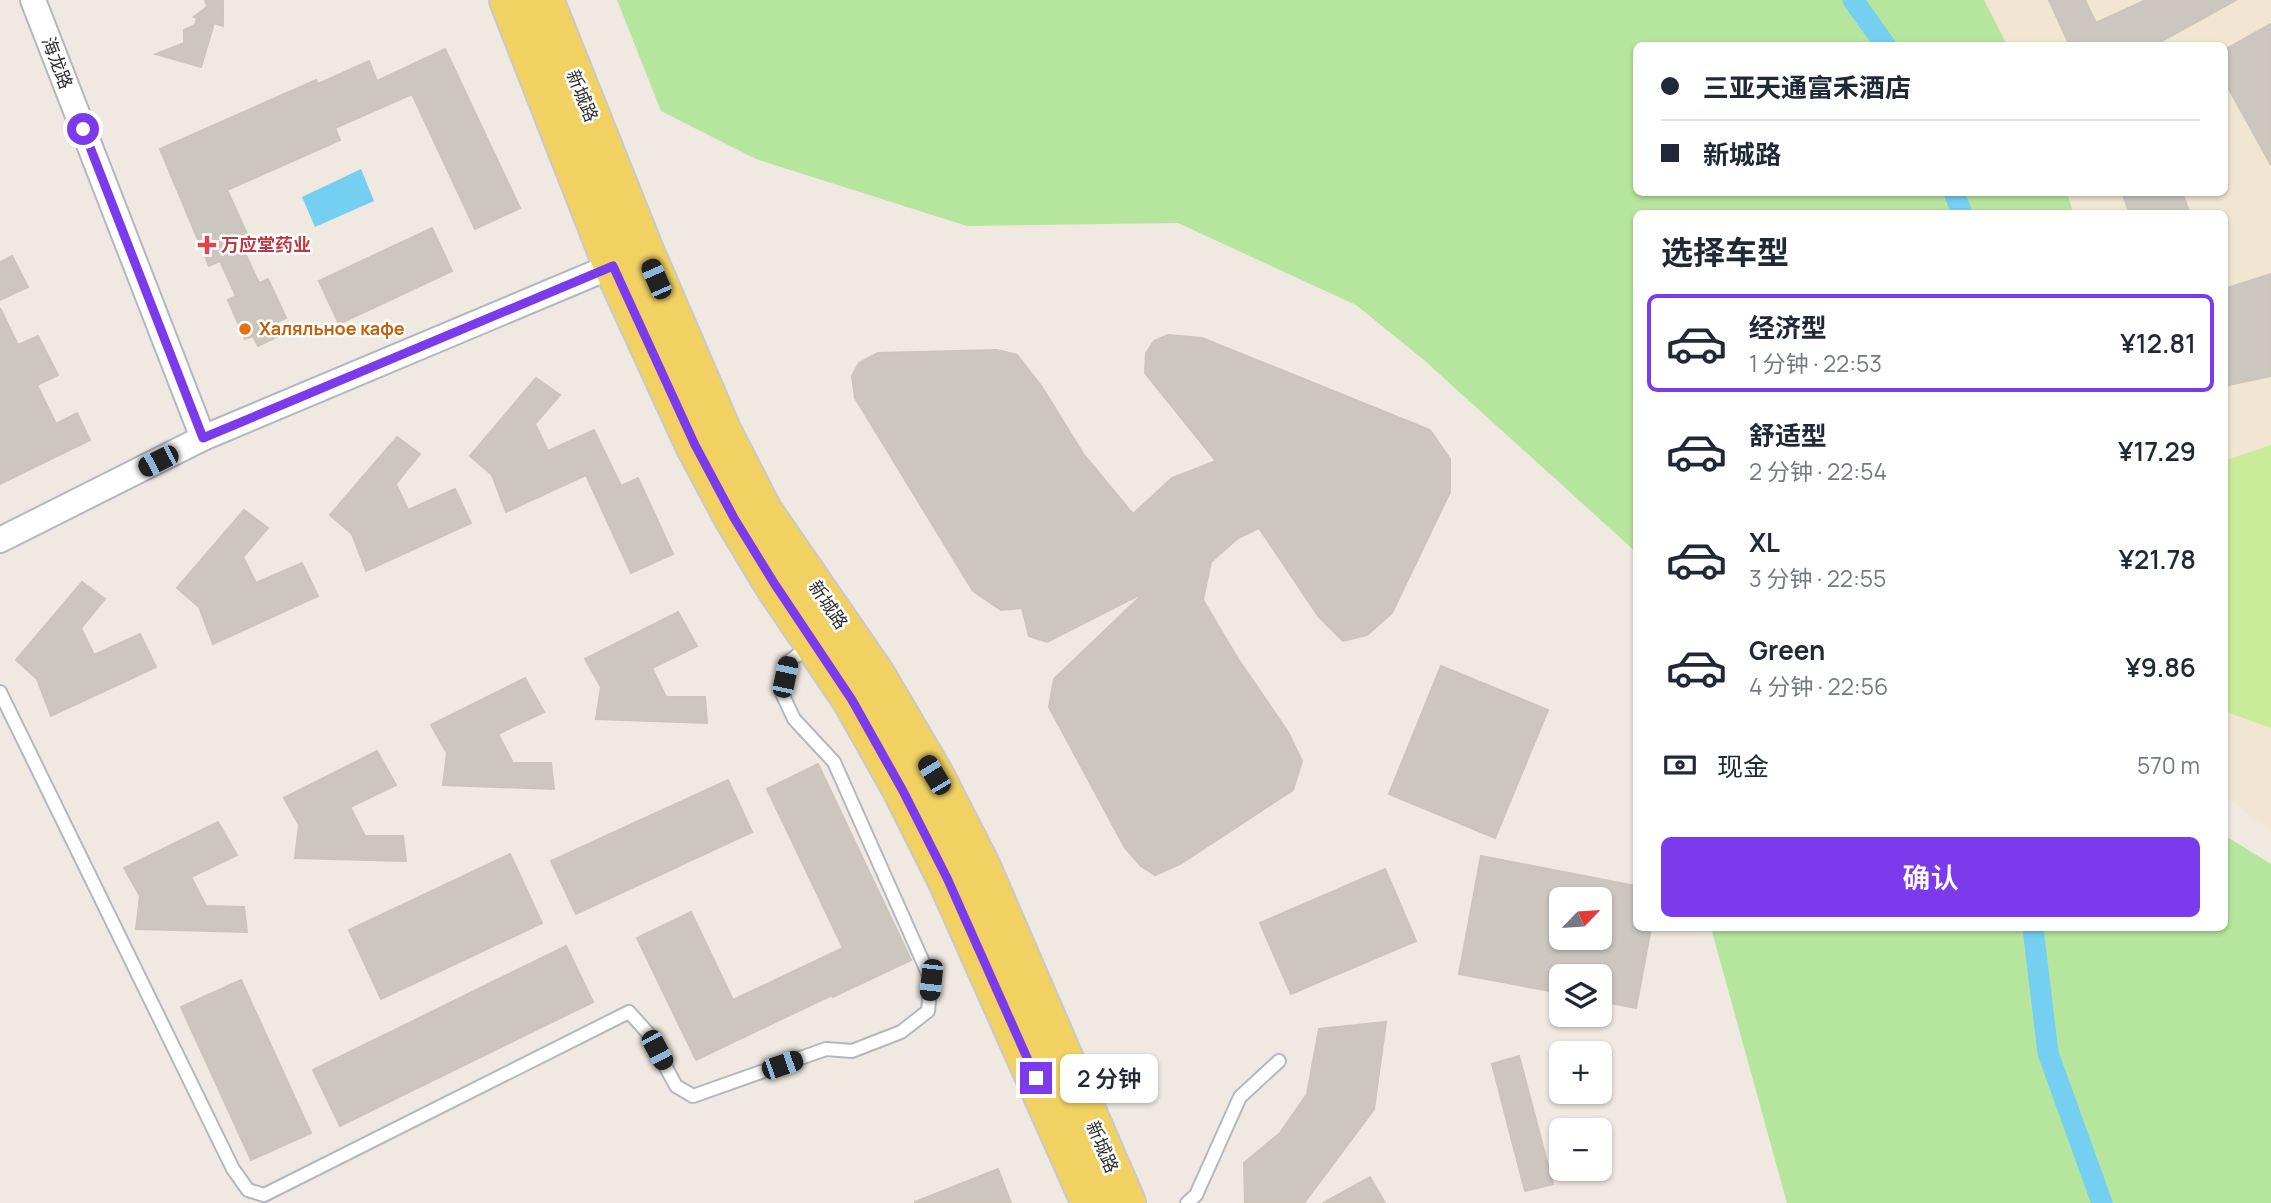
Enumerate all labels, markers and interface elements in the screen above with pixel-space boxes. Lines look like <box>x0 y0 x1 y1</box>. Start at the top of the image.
street label: 海龙路 <box>37 33 79 92</box>
street label: 新城路 <box>562 66 604 125</box>
text: 三亚天通富禾酒店 <box>1703 69 1911 105</box>
route start <box>67 113 99 145</box>
text: 新城路 <box>1703 136 1781 172</box>
text: 选择车型 <box>1661 230 1789 274</box>
place label: 万应堂药业 <box>221 232 311 256</box>
marker: 万应堂药业 <box>199 237 215 253</box>
car <box>638 256 675 302</box>
text: 经济型 <box>1749 309 1827 345</box>
icon: car <box>1665 312 1728 375</box>
place label: Халяльное кафе <box>259 316 405 340</box>
marker: Халяльное кафе <box>237 321 253 337</box>
text: ¥12.81 <box>2120 325 2196 361</box>
text: 1 分钟 · 22:53 <box>1749 347 1882 379</box>
text: 舒适型 <box>1749 417 1827 453</box>
icon: car <box>1665 420 1728 483</box>
text: ¥17.29 <box>2118 433 2196 469</box>
car <box>135 442 182 480</box>
text: 2 分钟 · 22:54 <box>1749 455 1887 487</box>
text: XL <box>1749 524 1780 560</box>
icon: car <box>1665 528 1728 591</box>
text: ¥21.78 <box>2119 541 2196 577</box>
text: 3 分钟 · 22:55 <box>1749 562 1886 594</box>
street label: 新城路 <box>804 575 854 634</box>
text: Green <box>1749 632 1825 668</box>
icon: car <box>1665 636 1728 699</box>
text: ¥9.86 <box>2125 649 2196 685</box>
car <box>771 654 800 700</box>
text: 4 分钟 · 22:56 <box>1749 670 1888 702</box>
icon: cash <box>1661 746 1699 784</box>
text: 现金 <box>1717 748 1769 784</box>
text: 570 m <box>2137 749 2200 781</box>
car <box>915 752 954 798</box>
button: 确认 <box>1661 837 2200 917</box>
north arrow <box>1549 887 1612 950</box>
map controls <box>1549 887 1612 1181</box>
car <box>919 958 944 1002</box>
button: layers <box>1549 964 1612 1027</box>
car <box>638 1027 677 1073</box>
button: + <box>1549 1041 1612 1104</box>
car <box>759 1048 806 1082</box>
callout: 2 分钟 <box>1060 1054 1158 1102</box>
route end <box>1020 1062 1052 1094</box>
text: 2 分钟 <box>1077 1062 1141 1094</box>
street label: 新城路 <box>1081 1117 1125 1176</box>
button: − <box>1549 1118 1612 1181</box>

